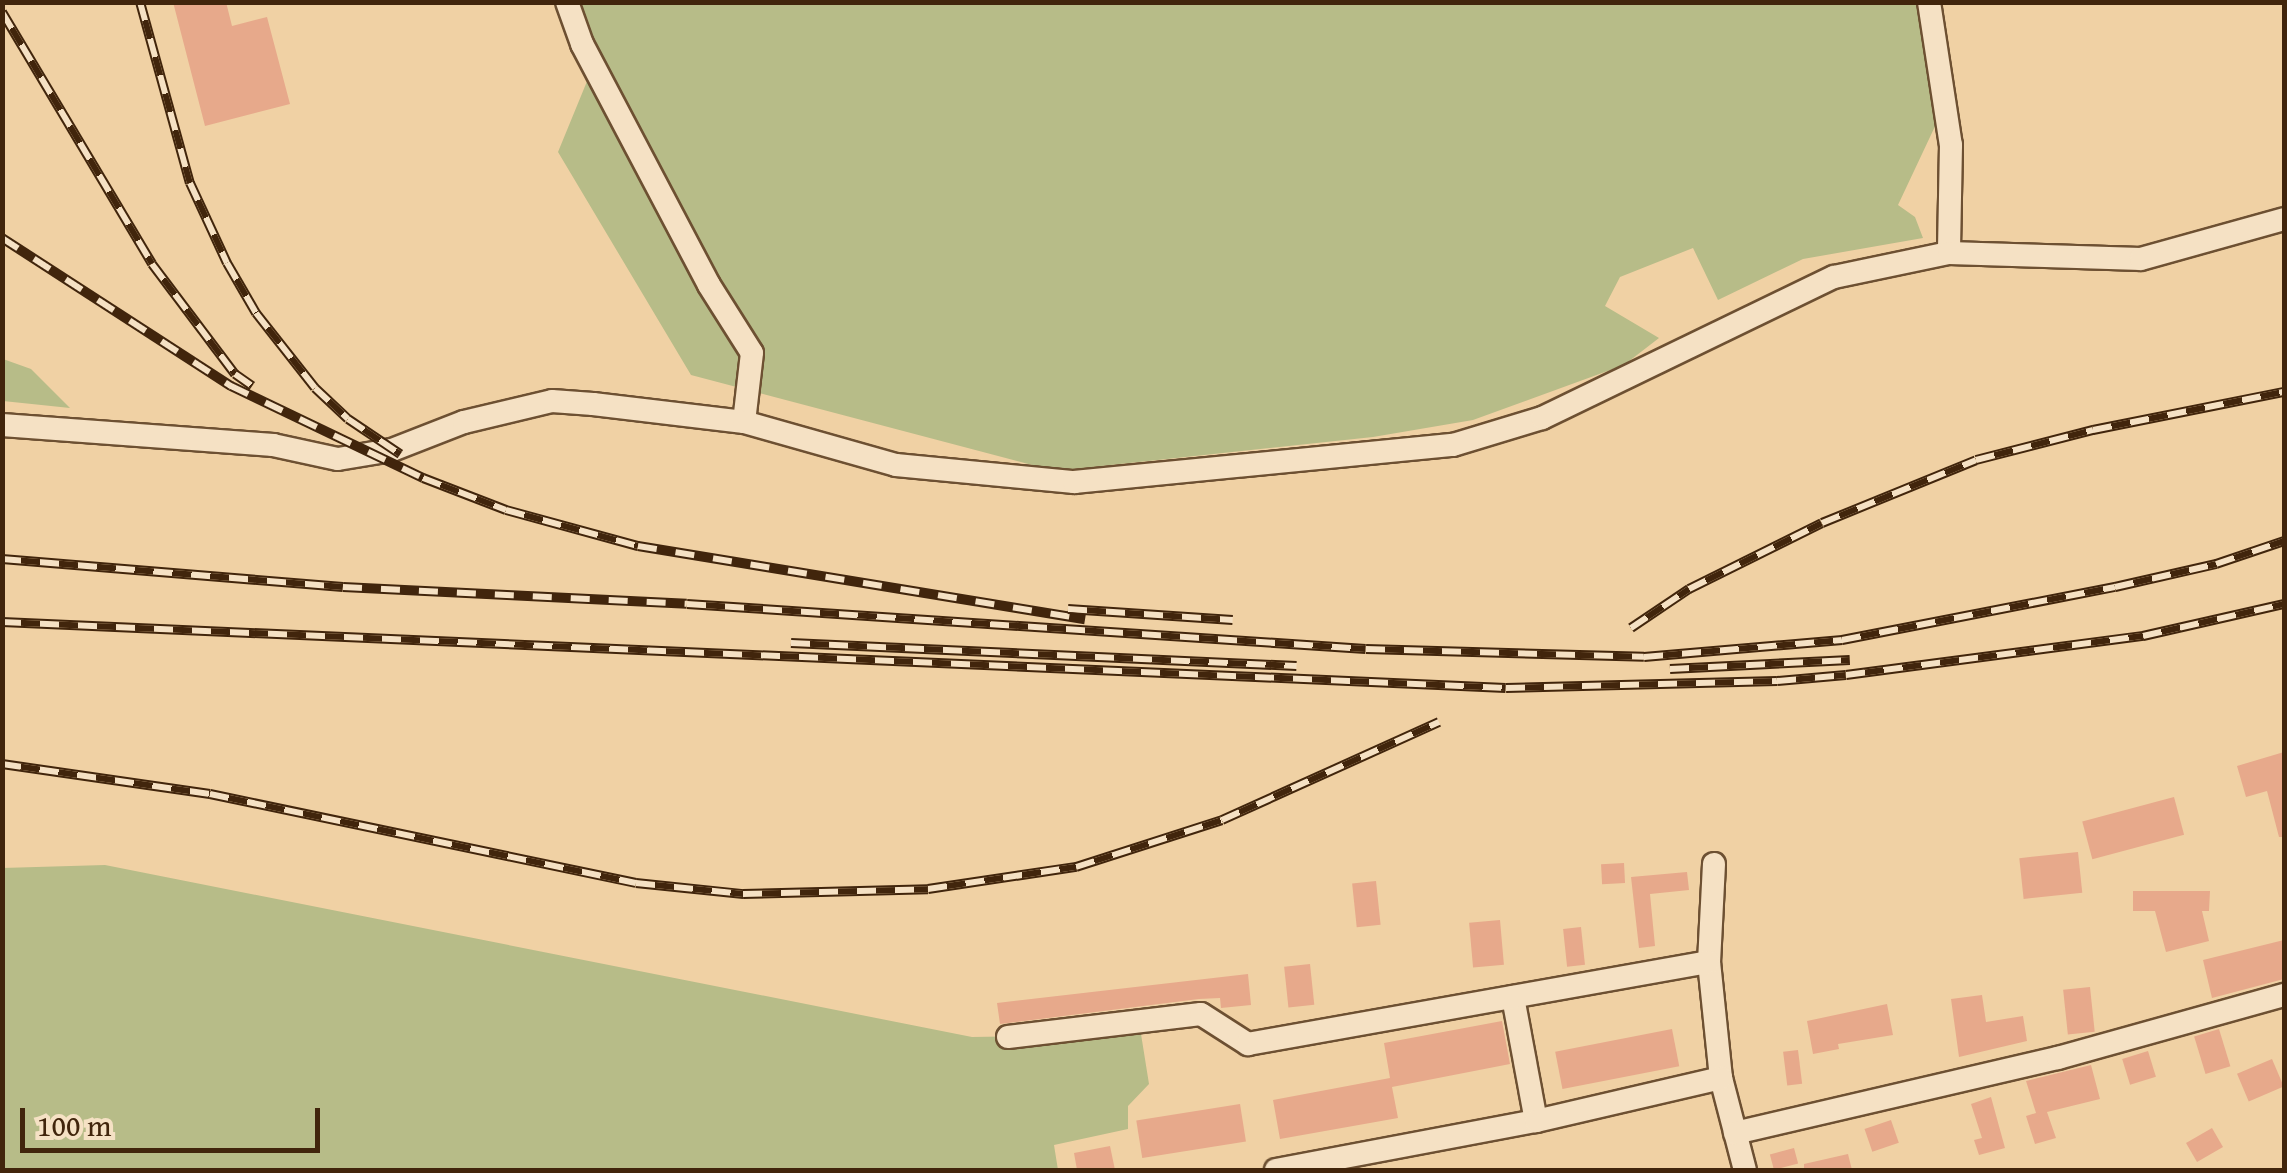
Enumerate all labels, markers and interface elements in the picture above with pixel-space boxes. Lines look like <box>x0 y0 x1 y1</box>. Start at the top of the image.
scale bar <box>25 1088 325 1150</box>
text: 100 m <box>37 1103 111 1147</box>

